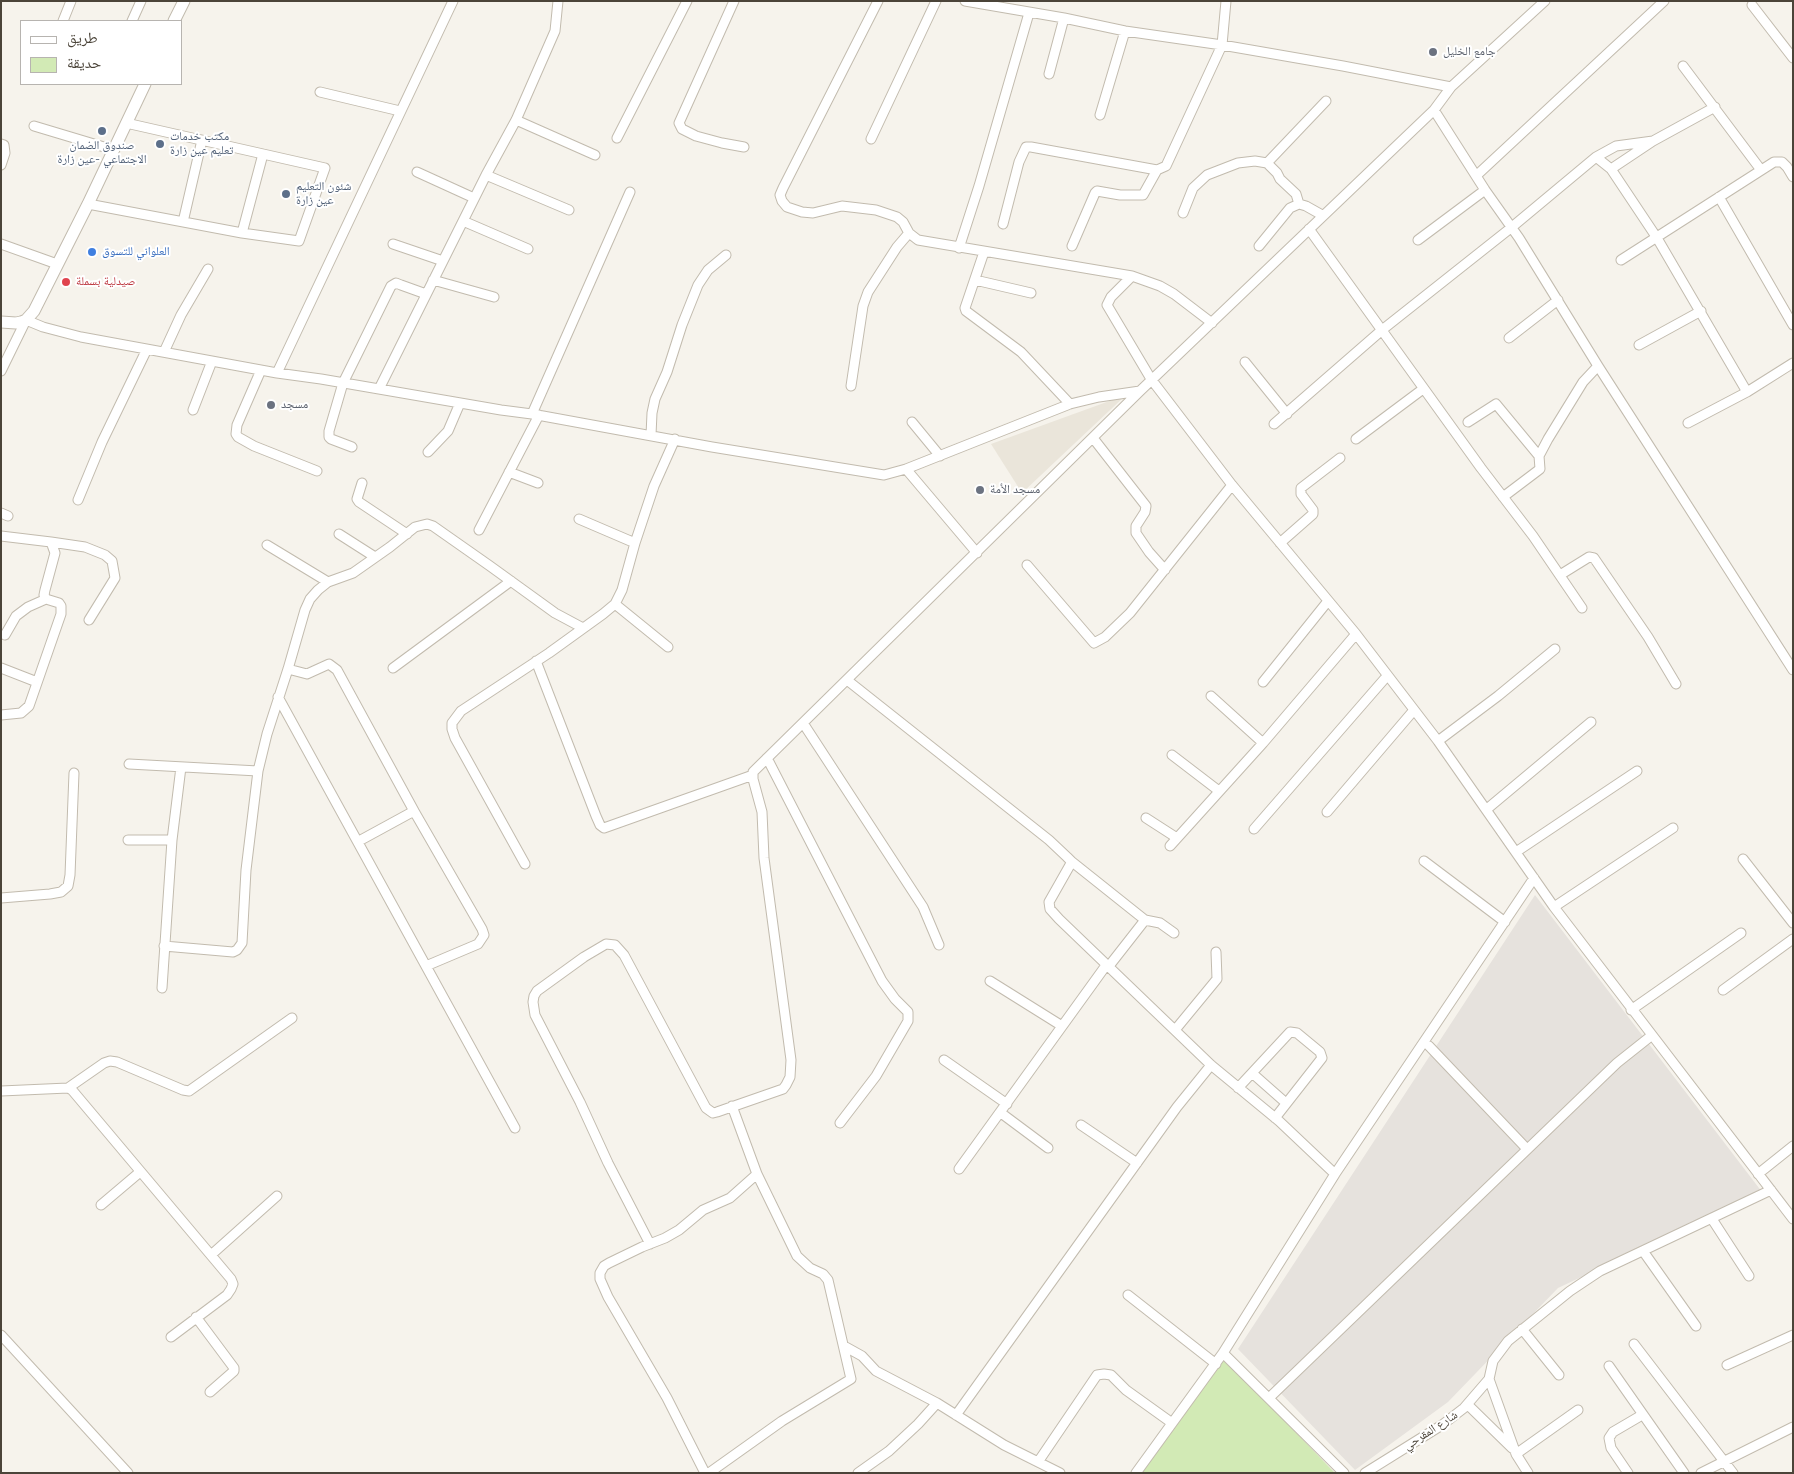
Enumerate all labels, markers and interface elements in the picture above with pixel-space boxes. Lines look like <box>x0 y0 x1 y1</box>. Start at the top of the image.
legend <box>20 20 182 85</box>
text: طريق <box>67 28 98 48</box>
place label: جامع الخليل <box>1443 45 1496 59</box>
marker: جامع الخليل <box>1427 46 1439 58</box>
text: حديقة <box>67 53 101 73</box>
marker: صندوق الضمان الاجتماعي -عين زارة <box>96 125 108 137</box>
place label: مكتب خدمات تعليم عين زارة <box>170 130 233 158</box>
marker: مكتب خدمات تعليم عين زارة <box>154 138 166 150</box>
place label: صندوق الضمان الاجتماعي -عين زارة <box>58 139 146 167</box>
place label: شئون التعليم عين زارة <box>296 180 351 208</box>
marker: شئون التعليم عين زارة <box>280 188 292 200</box>
place label: العلواني للتسوق <box>102 245 170 259</box>
marker: العلواني للتسوق <box>86 246 98 258</box>
place label: صيدلية بسملة <box>76 275 135 289</box>
marker: صيدلية بسملة <box>60 276 72 288</box>
place label: مسجد <box>281 398 308 412</box>
marker: مسجد <box>265 399 277 411</box>
place label: مسجد الأمة <box>990 483 1040 497</box>
marker: مسجد الأمة <box>974 484 986 496</box>
street label: شارع المقرحي <box>1401 1408 1461 1454</box>

